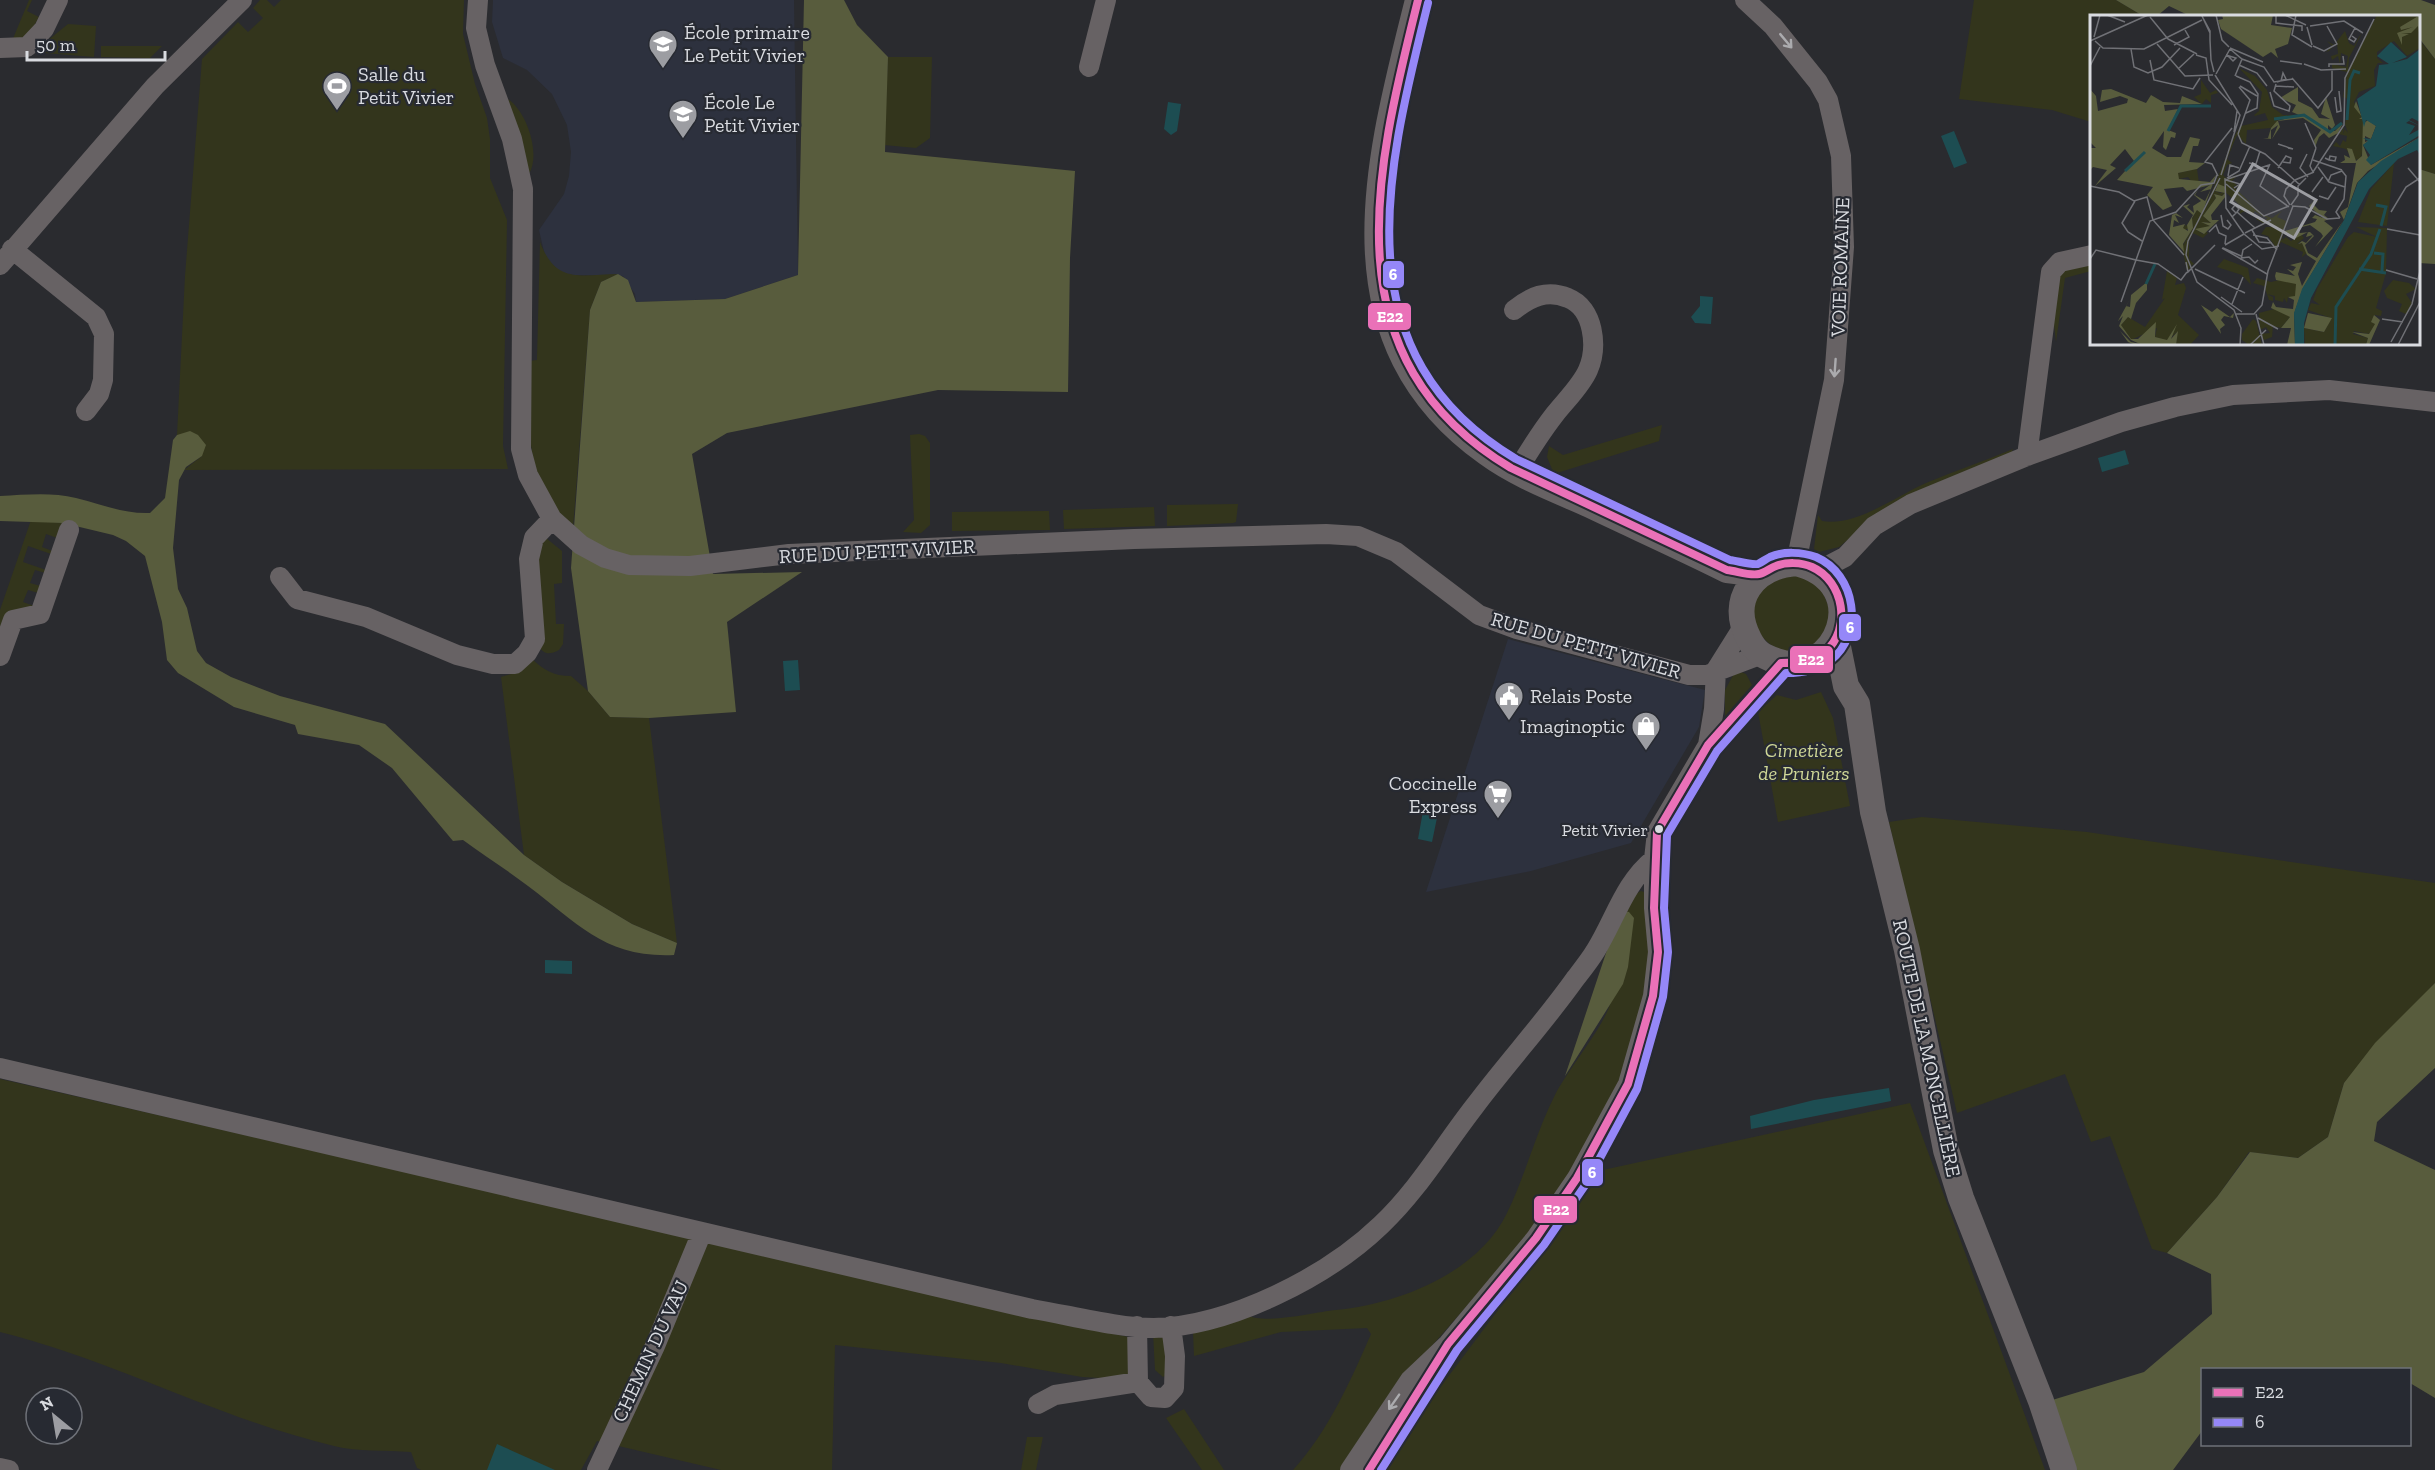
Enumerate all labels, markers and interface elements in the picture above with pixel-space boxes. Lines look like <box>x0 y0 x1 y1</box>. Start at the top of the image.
inset map <box>2090 15 2420 345</box>
place label: École primaire Le Petit Vivier <box>684 20 810 67</box>
scale bar <box>27 24 165 62</box>
school or university icon: École primaire Le Petit Vivier <box>647 28 679 70</box>
one-way arrow <box>1779 33 1793 48</box>
text: 50 m <box>36 34 76 56</box>
place label: Salle du Petit Vivier <box>358 62 454 109</box>
sports icon: Salle du Petit Vivier <box>321 70 353 112</box>
place label: École Le Petit Vivier <box>704 90 800 137</box>
school or university icon: École Le Petit Vivier <box>667 98 699 140</box>
street label: VOIE ROMAINE <box>1826 197 1854 338</box>
line badge: 6 <box>1382 260 1405 289</box>
text: 6 <box>1389 265 1398 284</box>
line badge: E22 <box>1367 302 1412 331</box>
text: E22 <box>1377 307 1404 326</box>
one-way arrow <box>1829 357 1840 377</box>
street label: RUE DU PETIT VIVIER <box>778 534 976 568</box>
street label: RUE DU PETIT VIVIER <box>1488 606 1684 684</box>
line badge: 6 <box>1838 613 1862 642</box>
text: 6 <box>1846 618 1855 637</box>
line badge: E22 <box>1789 645 1834 674</box>
text: E22 <box>1798 650 1825 669</box>
public building icon: Relais Poste <box>1493 680 1525 722</box>
place label: Relais Poste <box>1530 684 1632 708</box>
shop icon: Imaginoptic <box>1630 710 1662 752</box>
place label: Imaginoptic <box>1520 714 1625 738</box>
park label: Cimetière de Pruniers <box>1758 738 1850 785</box>
place label: Coccinelle Express <box>1389 771 1477 818</box>
supermarket icon: Coccinelle Express <box>1482 778 1514 820</box>
place label: Petit Vivier <box>1561 819 1648 841</box>
marker: Petit Vivier <box>1653 823 1665 835</box>
street label: ROUTE DE LA MONCELLIÈRE <box>1888 917 1966 1179</box>
line badge: 6 <box>1581 1158 1604 1187</box>
text: 6 <box>1588 1163 1597 1182</box>
line badge: E22 <box>1533 1195 1578 1224</box>
text: E22 <box>1543 1200 1570 1219</box>
street label: CHEMIN DU VAU <box>607 1276 693 1426</box>
legend <box>2201 1368 2411 1446</box>
text: E22 <box>2255 1381 2284 1403</box>
north arrow <box>24 1386 84 1446</box>
text: N <box>37 1392 57 1415</box>
one-way arrow <box>1388 1394 1400 1410</box>
text: 6 <box>2255 1411 2265 1433</box>

